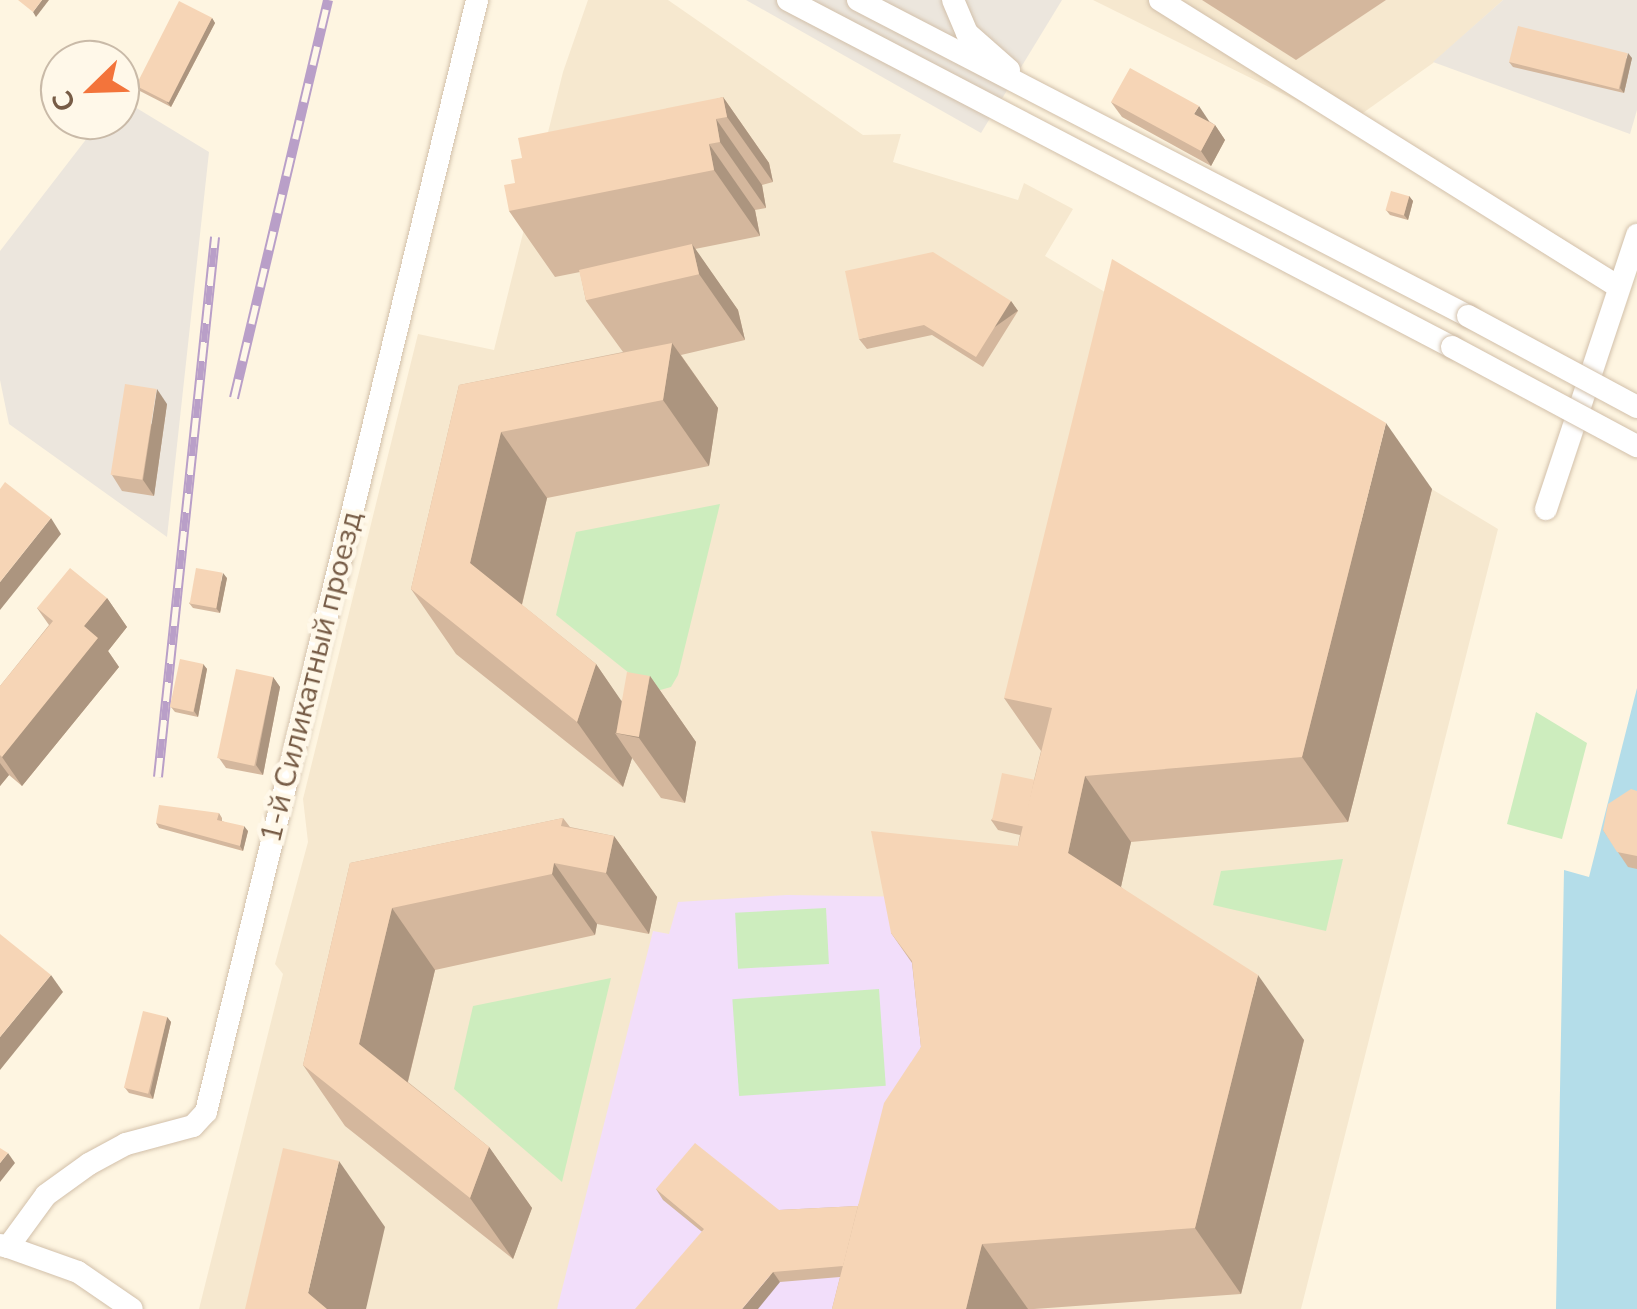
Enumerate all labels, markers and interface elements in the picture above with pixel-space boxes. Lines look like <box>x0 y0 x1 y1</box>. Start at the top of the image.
north arrow <box>40 40 140 140</box>
text: С <box>43 85 85 117</box>
street label: 1-й Силикатный проезд <box>253 508 371 846</box>

